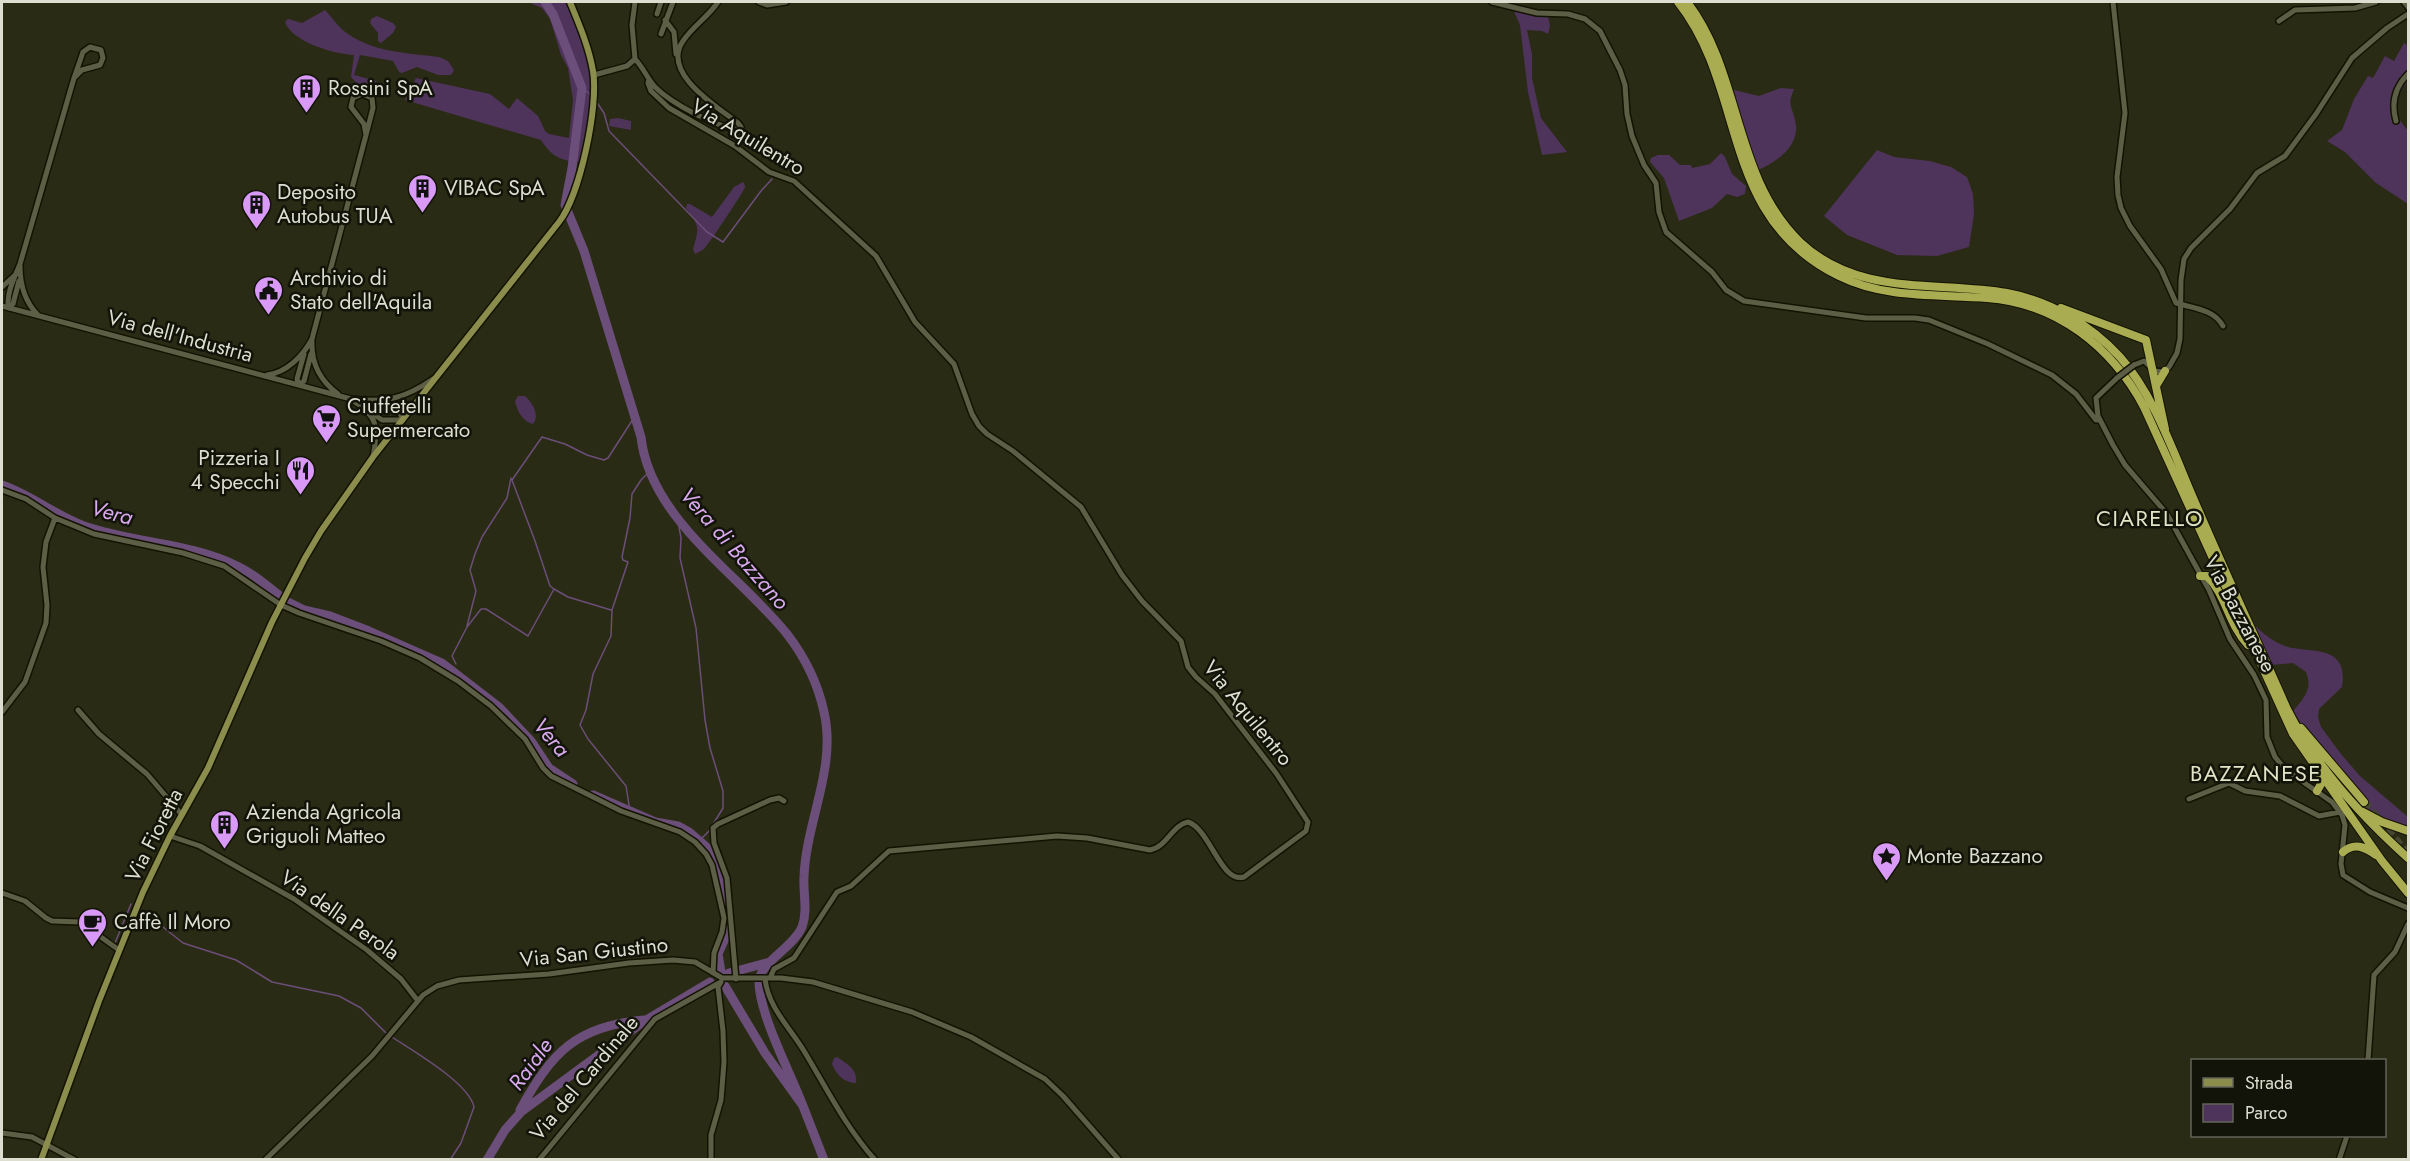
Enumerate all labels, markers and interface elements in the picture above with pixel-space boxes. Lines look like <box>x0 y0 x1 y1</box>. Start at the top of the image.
building icon: Rossini SpA <box>291 72 323 114</box>
place label: Rossini SpA <box>328 73 433 103</box>
street label: Via Aquilentro <box>685 91 811 183</box>
building icon: VIBAC SpA <box>407 172 439 214</box>
place label: VIBAC SpA <box>444 173 545 203</box>
place label: Deposito Autobus TUA <box>277 177 393 231</box>
building icon: Deposito Autobus TUA <box>240 188 272 230</box>
place label: Archivio di Stato dell'Aquila <box>290 263 432 317</box>
public building icon: Archivio di Stato dell'Aquila <box>253 274 285 316</box>
street label: Via dell'Industria <box>104 302 256 370</box>
place label: Ciuffetelli Supermercato <box>347 391 470 445</box>
supermarket icon: Ciuffetelli Supermercato <box>310 402 342 444</box>
place label: Pizzeria I 4 Specchi <box>191 443 280 497</box>
restaurant icon: Pizzeria I 4 Specchi <box>285 454 317 496</box>
water label: Vera di Bazzano <box>673 480 798 617</box>
water label: Vera <box>87 491 137 533</box>
district label: CIARELLO <box>2096 502 2204 534</box>
street label: Via Bazzanese <box>2197 550 2284 678</box>
street label: Via Aquilentro <box>1196 654 1300 772</box>
water label: Vera <box>526 710 578 764</box>
district label: BAZZANESE <box>2190 757 2322 789</box>
street label: Via Fioretta <box>118 783 190 887</box>
place label: Azienda Agricola Griguoli Matteo <box>246 797 401 851</box>
building icon: Azienda Agricola Griguoli Matteo <box>209 808 241 850</box>
place icon: Monte Bazzano <box>1870 840 1902 882</box>
place label: Monte Bazzano <box>1907 841 2043 871</box>
street label: Via della Perola <box>274 863 406 967</box>
cafe icon: Caffè Il Moro <box>77 906 109 948</box>
place label: Caffè Il Moro <box>114 907 231 937</box>
street label: Via San Giustino <box>518 929 670 975</box>
street label: Via del Cardinale <box>523 1009 646 1147</box>
water label: Raiale <box>500 1031 560 1097</box>
legend <box>2191 1059 2386 1137</box>
text: Strada <box>2245 1070 2293 1096</box>
text: Parco <box>2245 1100 2287 1126</box>

